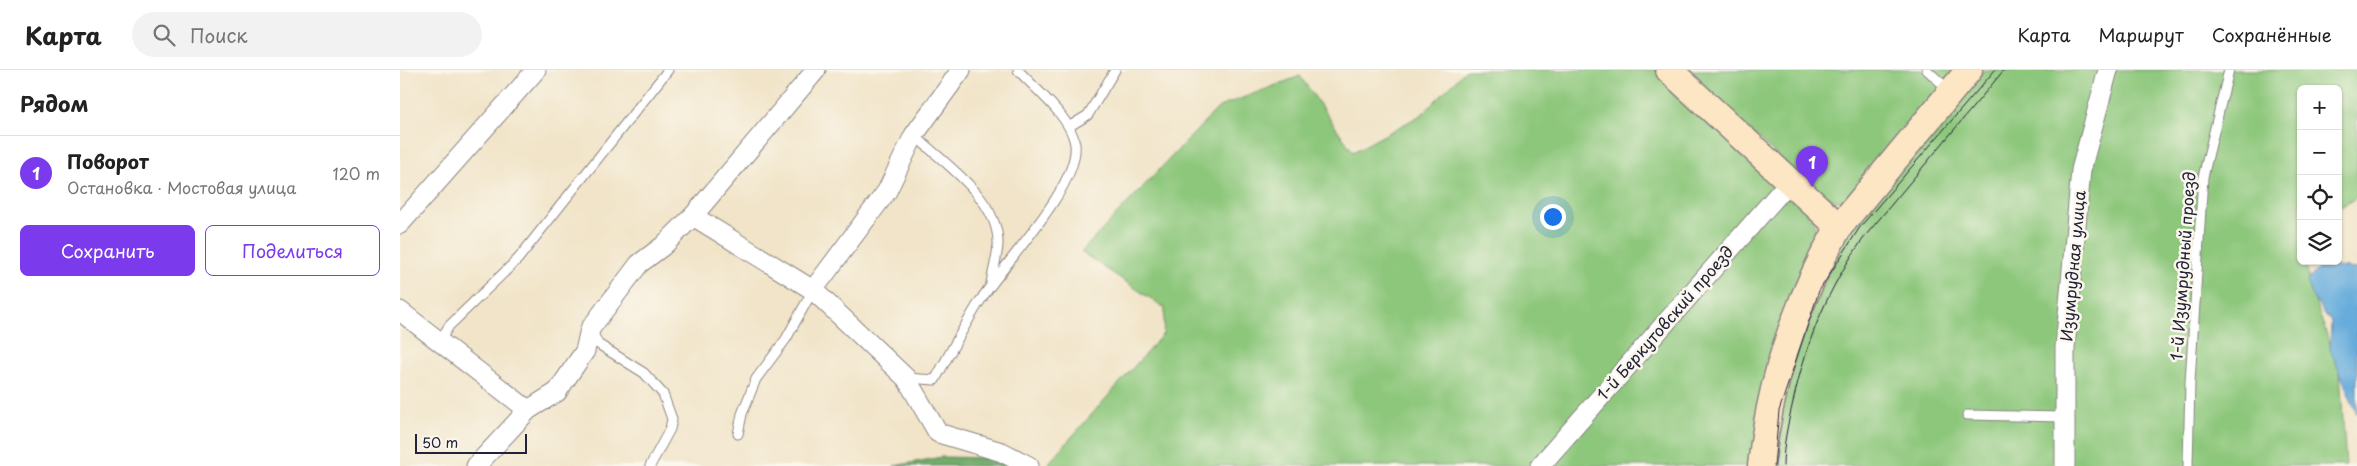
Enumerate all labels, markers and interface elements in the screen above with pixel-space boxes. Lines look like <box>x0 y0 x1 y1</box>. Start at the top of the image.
search box <box>132 12 482 57</box>
text: Карта <box>25 17 102 53</box>
icon: search <box>150 21 178 49</box>
text: Поиск <box>190 21 248 49</box>
text: Карта <box>2018 21 2070 48</box>
text: Маршрут <box>2098 21 2184 48</box>
text: Сохранённые <box>2212 21 2332 48</box>
map controls <box>2297 85 2342 265</box>
button: + <box>2297 85 2342 130</box>
text: Рядом <box>20 87 88 119</box>
button: − <box>2297 130 2342 175</box>
pin: 1 <box>1796 146 1828 187</box>
text: Поворот <box>67 147 149 175</box>
text: 1 <box>32 161 40 185</box>
text: 120 m <box>333 161 380 185</box>
street label: 1-й Изумрудный проезд <box>2163 171 2201 361</box>
text: Остановка · Мостовая улица <box>67 175 296 199</box>
button: locate <box>2297 175 2342 220</box>
street label: Изумрудная улица <box>2053 189 2091 342</box>
your location <box>1540 204 1566 230</box>
button: layers <box>2297 220 2342 265</box>
button: Сохранить <box>20 225 195 276</box>
button: Поделиться <box>205 225 380 276</box>
street label: 1-й Беркутовский проезд <box>1590 240 1738 405</box>
scale bar <box>415 431 528 454</box>
text: 50 m <box>422 432 458 453</box>

